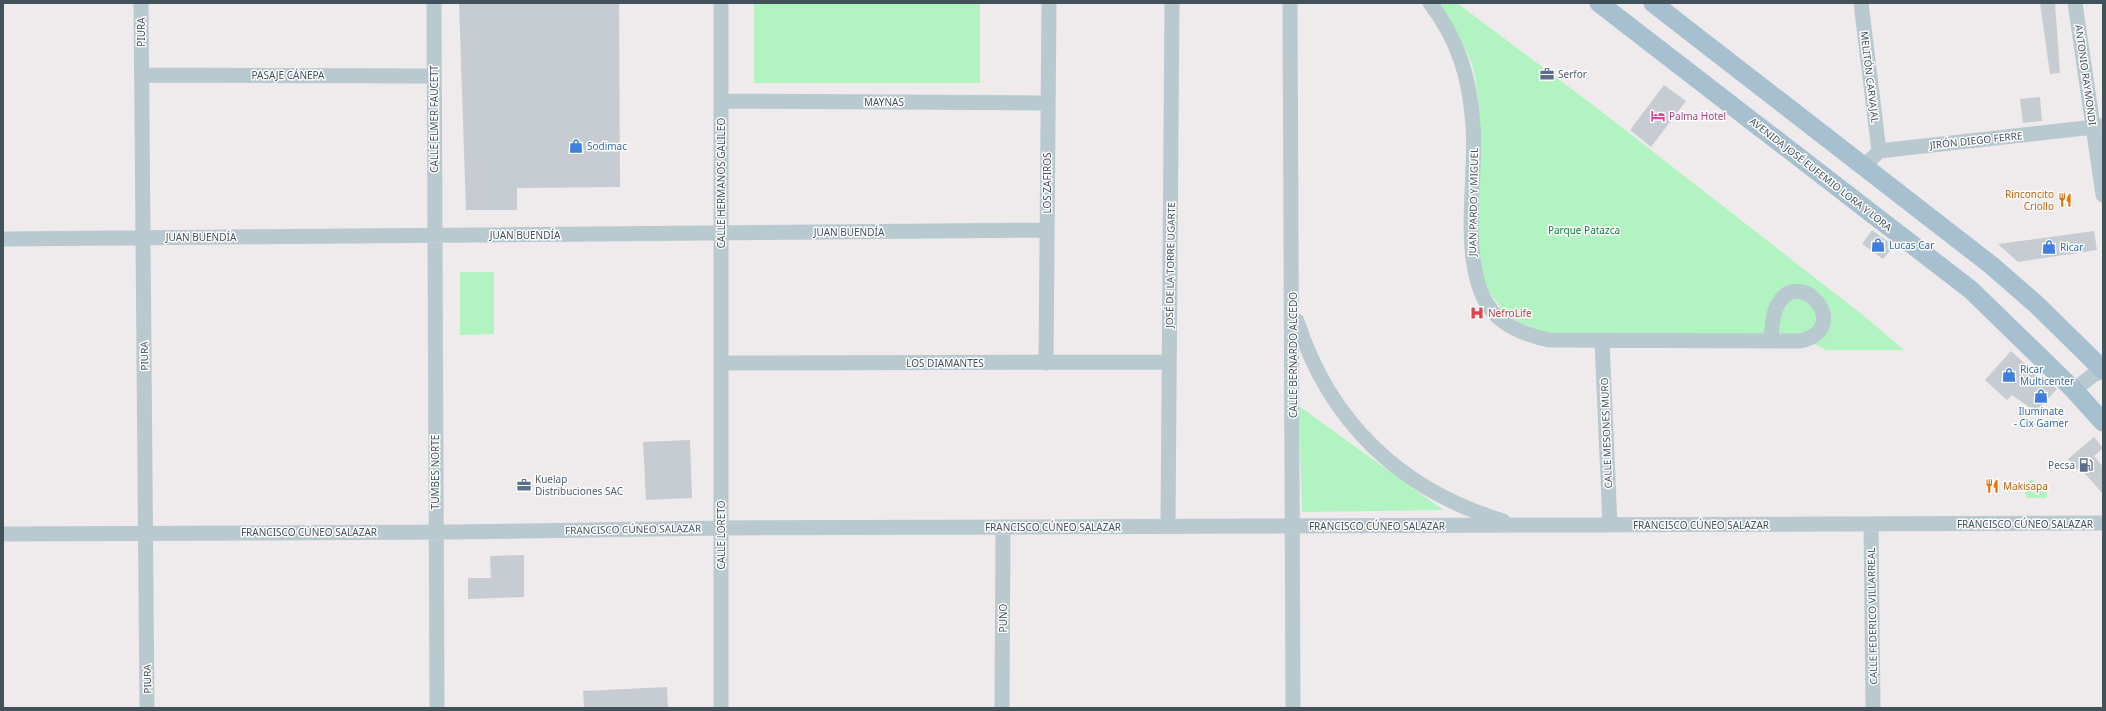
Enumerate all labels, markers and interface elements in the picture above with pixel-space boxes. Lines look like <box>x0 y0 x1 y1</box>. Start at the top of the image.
street label: PIURA <box>134 17 148 47</box>
street label: ANTONIO RAYMONDI <box>2072 24 2100 126</box>
street label: MELITÓN CARVAJAL <box>1857 30 1883 124</box>
street label: CALLE ELMER FAUCETT <box>427 65 441 173</box>
office icon: Serfor <box>1539 66 1555 82</box>
place label: Serfor <box>1558 67 1587 81</box>
street label: PASAJE CÁNEPA <box>251 68 325 82</box>
street label: MAYNAS <box>864 95 905 109</box>
hotel icon: Palma Hotel <box>1650 108 1666 124</box>
place label: Palma Hotel <box>1669 109 1726 123</box>
street label: AVENIDA JOSÉ EUFEMIO LORA Y LORA <box>1747 114 1896 234</box>
street label: CALLE HERMANOS GALILEO <box>714 118 728 248</box>
street label: JIRÓN DIEGO FERRE <box>1928 128 2023 152</box>
shop icon: Sodimac <box>568 138 584 154</box>
place label: Sodimac <box>587 139 627 153</box>
street label: JUAN PARDO Y MIGUEL <box>1465 148 1481 257</box>
street label: LOS ZAFIROS <box>1040 152 1054 214</box>
place label: Rinconcito Criollo <box>2005 187 2054 213</box>
restaurant icon: Rinconcito Criollo <box>2057 192 2073 208</box>
street label: JOSÉ DE LA TORRE UGARTE <box>1162 202 1178 329</box>
park label: Parque Patazca <box>1548 223 1620 237</box>
street label: JUAN BUENDÍA <box>813 225 885 239</box>
street label: JUAN BUENDÍA <box>489 228 561 242</box>
street label: JUAN BUENDÍA <box>165 230 237 244</box>
shop icon: Lucas Car <box>1870 237 1886 253</box>
place label: Lucas Car <box>1889 238 1934 252</box>
shop icon: Ricar <box>2041 239 2057 255</box>
place label: Ricar <box>2060 240 2083 254</box>
street label: CALLE BERNARDO ALCEDO <box>1286 292 1300 418</box>
hospital icon: NefroLife <box>1469 305 1485 321</box>
place label: NefroLife <box>1488 306 1532 320</box>
street label: PIURA <box>137 341 151 371</box>
street label: LOS DIAMANTES <box>906 356 984 370</box>
place label: Ricar Multicenter <box>2020 362 2074 388</box>
shop icon: Ricar Multicenter <box>2001 367 2017 383</box>
street label: CALLE MESONES MURO <box>1597 377 1615 489</box>
shop icon: Ilumínate - Cix Gamer <box>2033 388 2049 404</box>
place label: Ilumínate - Cix Gamer <box>2014 404 2068 430</box>
street label: TUMBES NORTE <box>428 435 442 509</box>
fuel station icon: Pecsa <box>2078 457 2094 473</box>
place label: Pecsa <box>2048 458 2075 472</box>
place label: Kuelap Distribuciones SAC <box>535 472 624 498</box>
office icon: Kuelap Distribuciones SAC <box>516 477 532 493</box>
restaurant icon: Makisapa <box>1984 478 2000 494</box>
place label: Makisapa <box>2003 479 2048 493</box>
street label: CALLE LORETO <box>714 500 728 570</box>
street label: FRANCISCO CÚNEO SALAZAR <box>1957 517 2094 531</box>
street label: FRANCISCO CÚNEO SALAZAR <box>1633 518 1770 532</box>
street label: FRANCISCO CÚNEO SALAZAR <box>1309 519 1446 533</box>
street label: FRANCISCO CÚNEO SALAZAR <box>985 520 1122 534</box>
street label: FRANCISCO CÚNEO SALAZAR <box>565 521 702 537</box>
street label: FRANCISCO CÚNEO SALAZAR <box>241 525 378 539</box>
street label: CALLE FEDERICO VILLARREAL <box>1864 547 1880 685</box>
street label: PUNO <box>996 603 1010 632</box>
street label: PIURA <box>140 664 154 694</box>

